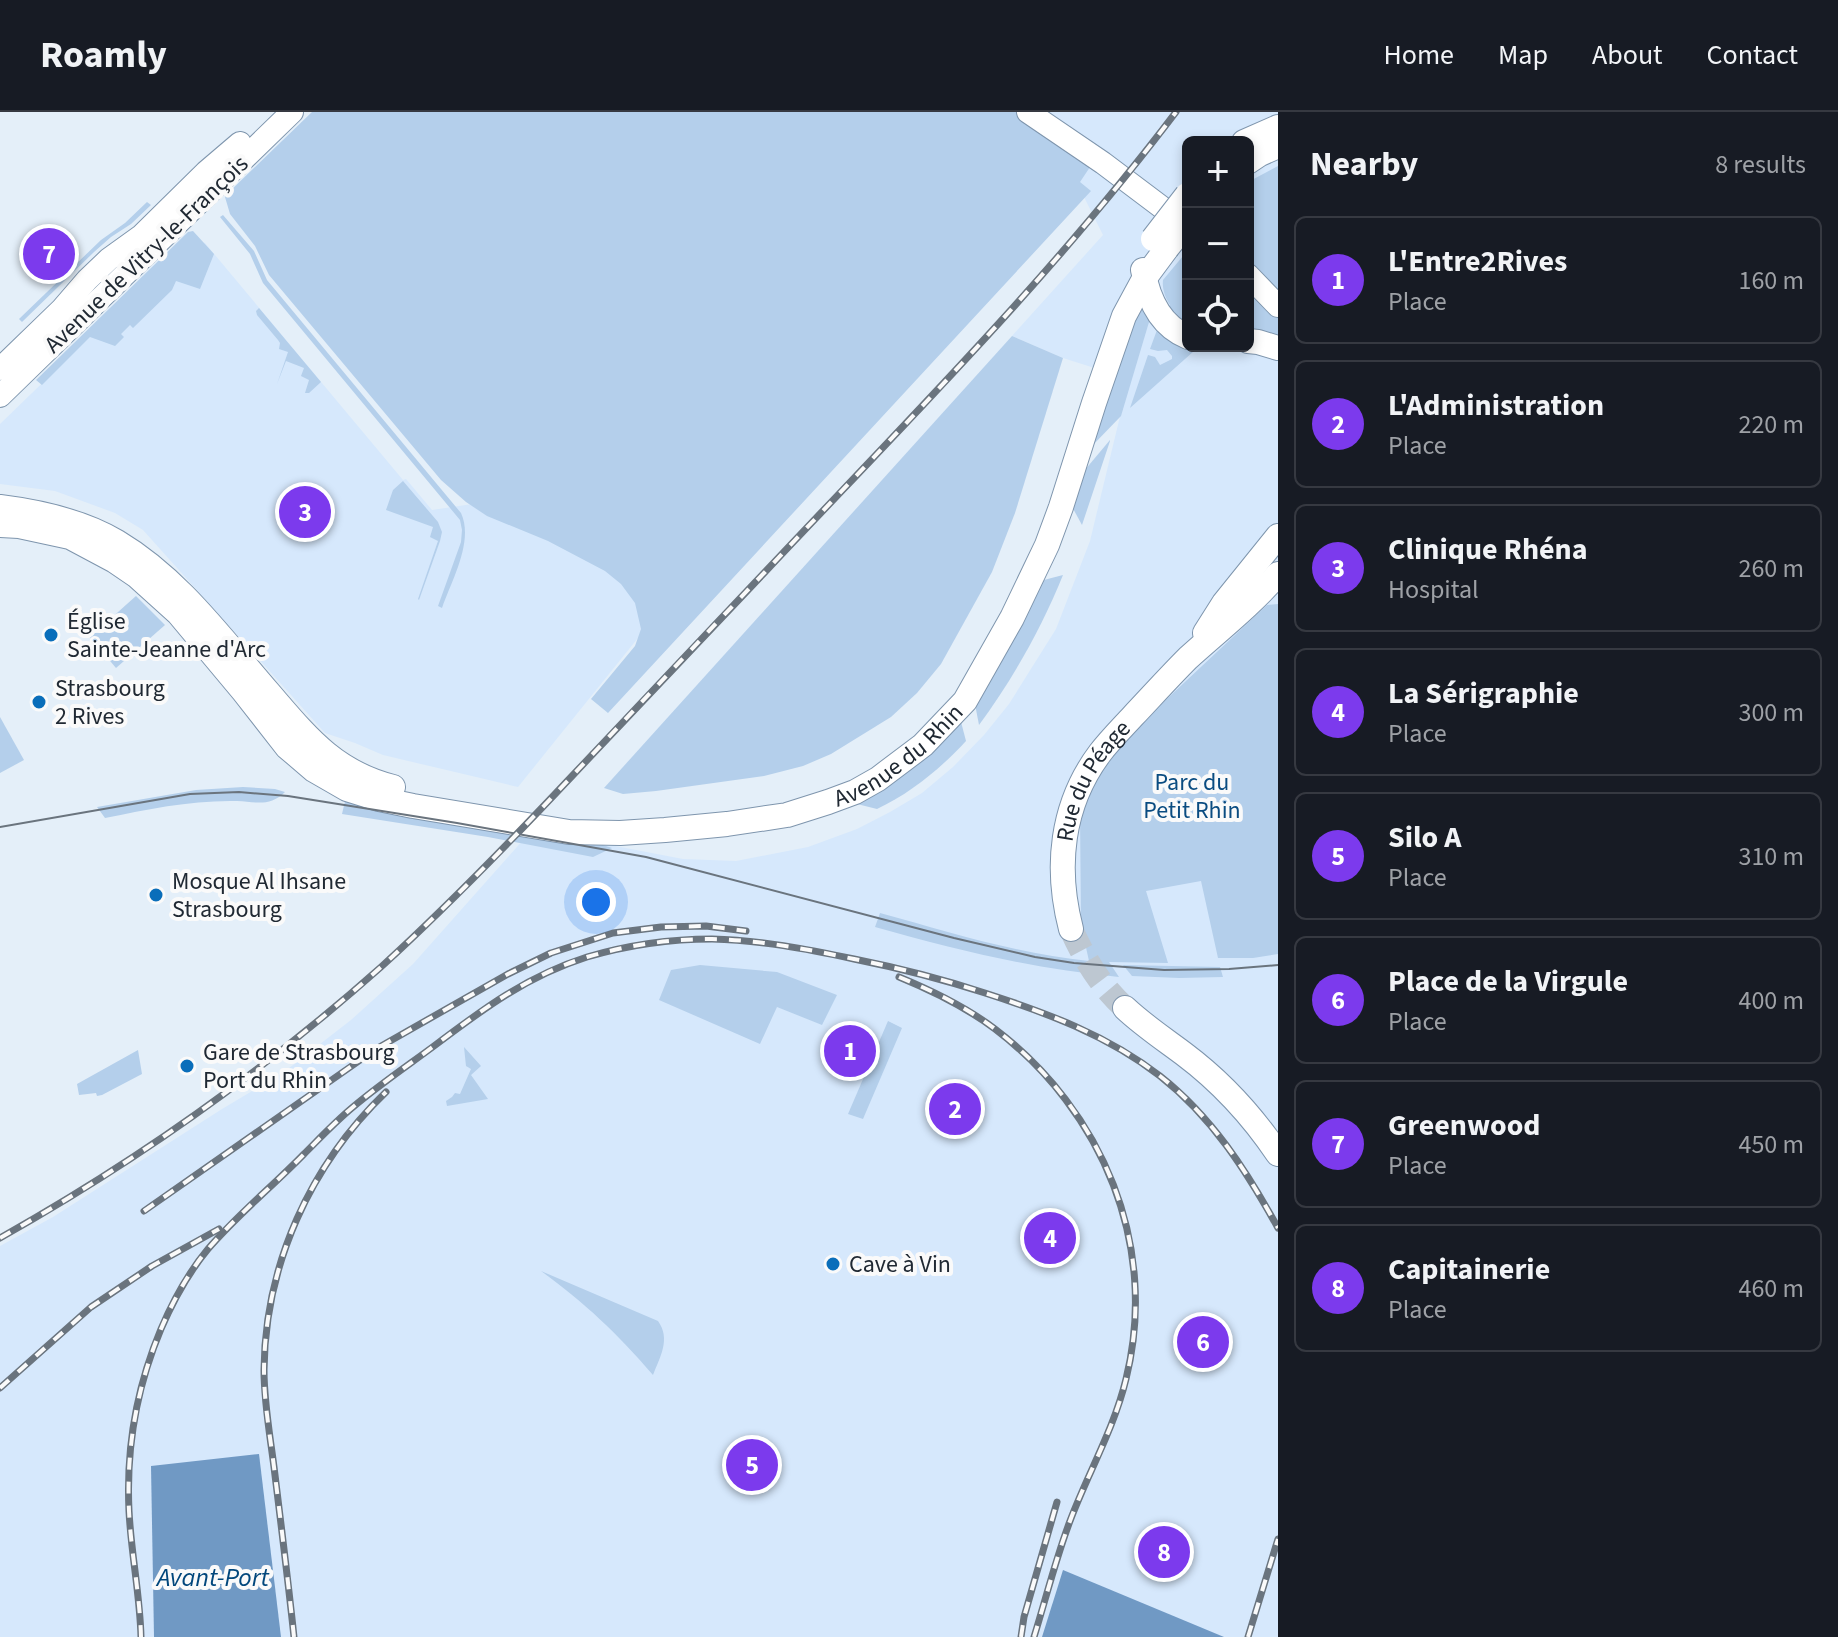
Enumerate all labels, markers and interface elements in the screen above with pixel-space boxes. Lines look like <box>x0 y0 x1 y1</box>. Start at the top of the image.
text: Roamly <box>40 28 167 82</box>
text: Home <box>1383 35 1454 75</box>
text: Map <box>1498 35 1548 75</box>
text: About <box>1592 35 1663 75</box>
text: Contact <box>1707 35 1798 75</box>
map controls <box>1182 136 1254 352</box>
button: + <box>1182 136 1254 208</box>
text: Nearby <box>1310 140 1418 189</box>
text: 8 results <box>1715 146 1806 183</box>
street label: Avenue de Vitry-le-François <box>36 147 256 362</box>
button: − <box>1182 208 1254 280</box>
pin: 7 <box>23 224 75 284</box>
text: L'Entre2Rives <box>1388 240 1567 283</box>
text: 1 <box>1331 262 1345 299</box>
text: 160 m <box>1738 262 1804 299</box>
button: locate <box>1182 280 1254 352</box>
text: Place <box>1388 283 1447 320</box>
text: L'Administration <box>1388 384 1604 427</box>
text: 2 <box>1331 406 1345 443</box>
text: 220 m <box>1738 406 1804 443</box>
text: Place <box>1388 427 1447 464</box>
pin: 3 <box>279 482 331 542</box>
text: Clinique Rhéna <box>1388 528 1588 571</box>
text: 3 <box>1331 550 1345 587</box>
text: 260 m <box>1738 550 1804 587</box>
text: Hospital <box>1388 571 1479 608</box>
place label: Église Sainte-Jeanne d'Arc <box>67 604 266 667</box>
marker: Église Sainte-Jeanne d'Arc <box>42 626 60 644</box>
place label: Strasbourg 2 Rives <box>55 671 165 734</box>
text: La Sérigraphie <box>1388 672 1579 715</box>
marker: Strasbourg 2 Rives <box>30 693 48 711</box>
text: 4 <box>1331 694 1345 731</box>
text: 300 m <box>1738 694 1804 731</box>
street label: Avenue du Rhin <box>829 696 972 816</box>
street label: Rue du Péage <box>1047 712 1139 844</box>
text: Place <box>1388 715 1447 752</box>
park label: Parc du Petit Rhin <box>1143 765 1241 828</box>
text: Silo A <box>1388 816 1461 859</box>
text: 5 <box>1331 838 1345 875</box>
text: 310 m <box>1738 838 1804 875</box>
text: Place <box>1388 859 1447 896</box>
place label: Mosque Al Ihsane Strasbourg <box>172 864 346 927</box>
your location <box>576 882 616 922</box>
marker: Mosque Al Ihsane Strasbourg <box>147 886 165 904</box>
text: Place de la Virgule <box>1388 960 1628 1003</box>
text: 6 <box>1331 982 1345 1019</box>
text: 400 m <box>1738 982 1804 1019</box>
text: Place <box>1388 1003 1447 1040</box>
pin: 1 <box>824 1021 876 1081</box>
place label: Gare de Strasbourg Port du Rhin <box>203 1035 395 1098</box>
marker: Gare de Strasbourg Port du Rhin <box>178 1057 196 1075</box>
pin: 2 <box>929 1079 981 1139</box>
text: Greenwood <box>1388 1104 1541 1147</box>
text: 7 <box>1331 1126 1345 1163</box>
text: 450 m <box>1738 1126 1804 1163</box>
text: Place <box>1388 1147 1447 1184</box>
pin: 4 <box>1024 1208 1076 1268</box>
place label: Cave à Vin <box>849 1247 951 1282</box>
text: Capitainerie <box>1388 1248 1550 1291</box>
marker: Cave à Vin <box>824 1255 842 1273</box>
text: 8 <box>1331 1270 1345 1307</box>
text: 460 m <box>1738 1270 1804 1307</box>
text: Place <box>1388 1291 1447 1328</box>
pin: 6 <box>1177 1312 1229 1372</box>
pin: 5 <box>726 1435 778 1495</box>
pin: 8 <box>1138 1522 1190 1582</box>
water label: Avant-Port <box>155 1559 270 1596</box>

